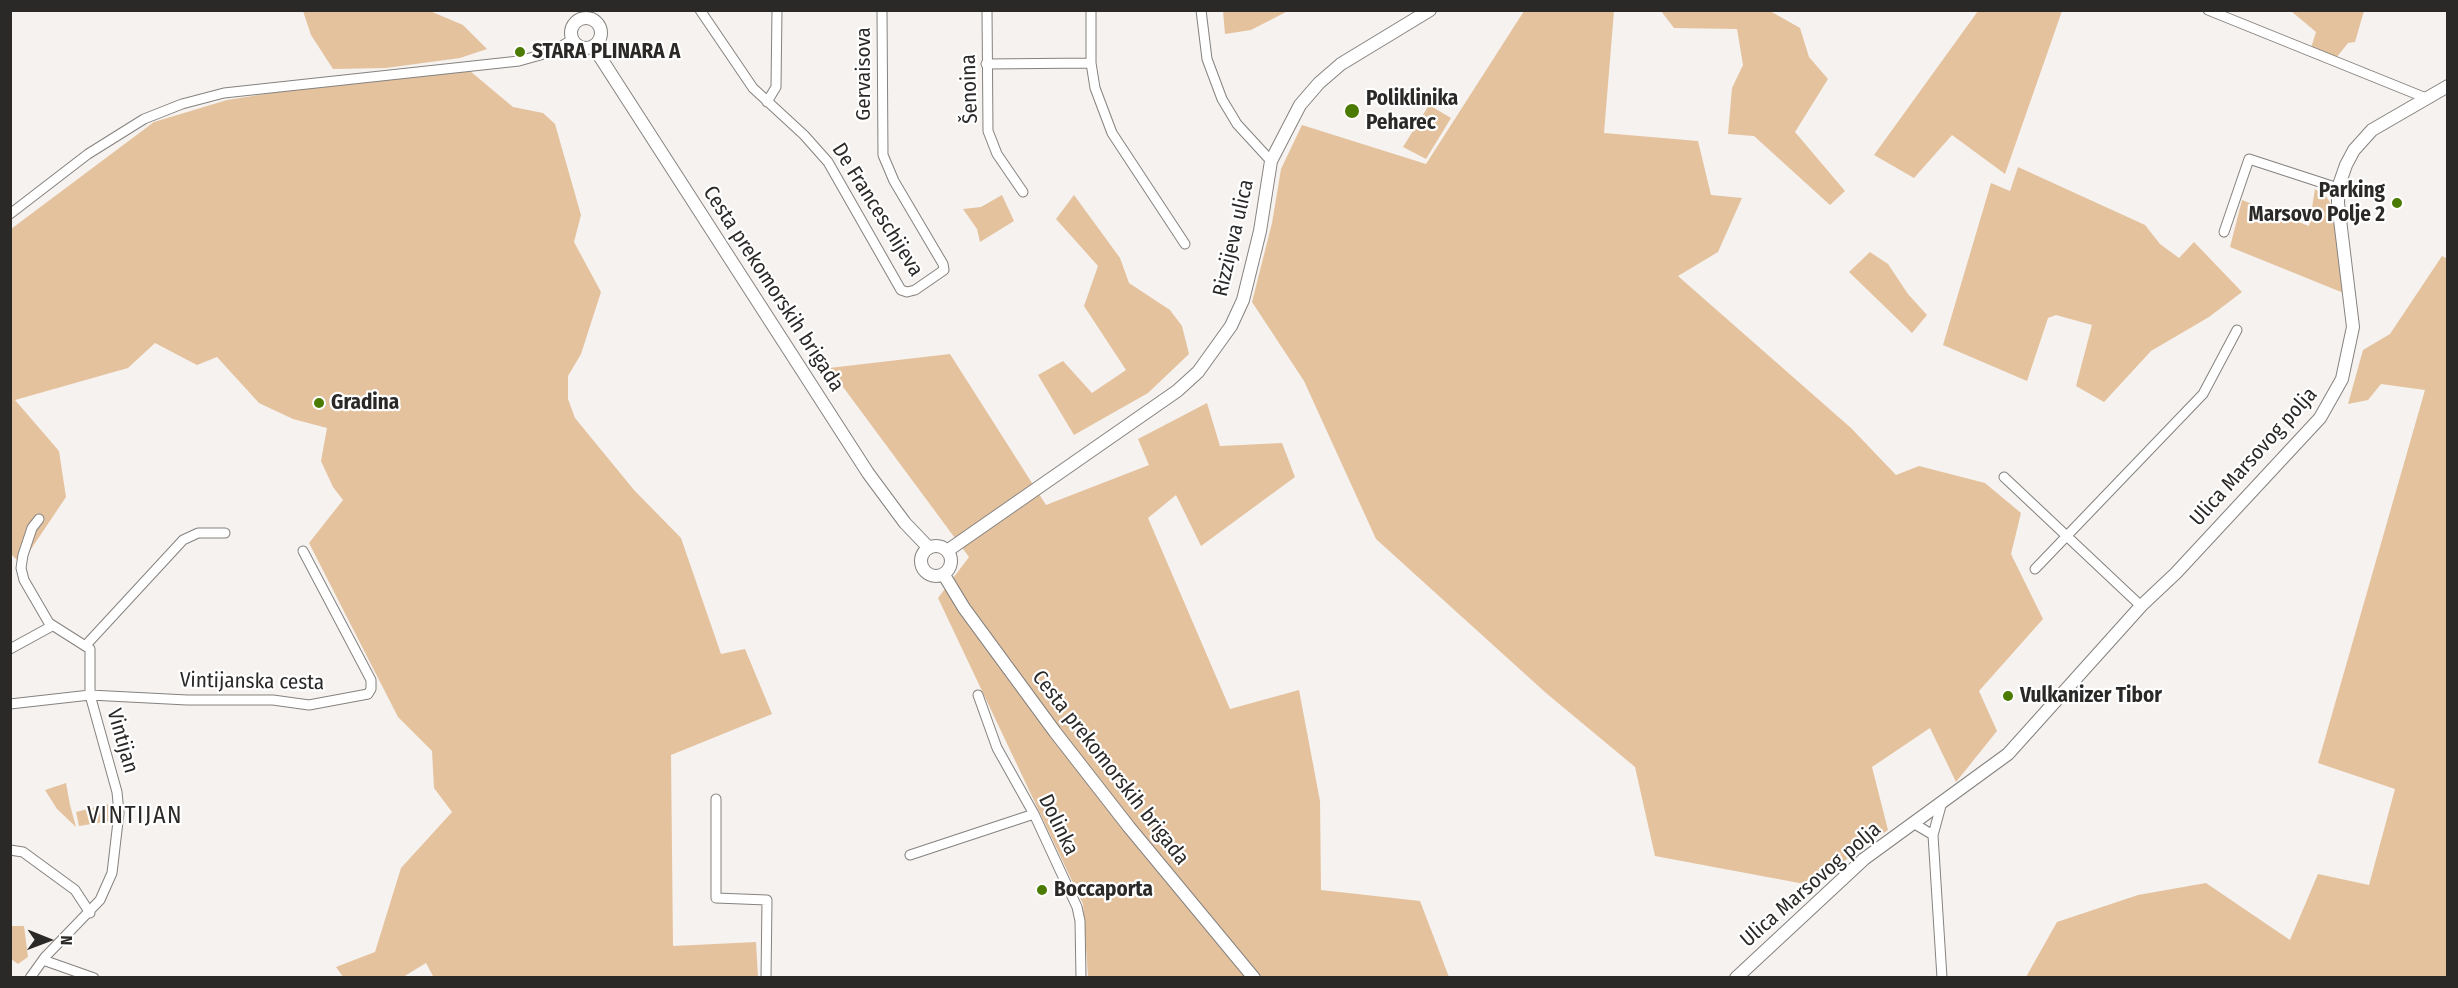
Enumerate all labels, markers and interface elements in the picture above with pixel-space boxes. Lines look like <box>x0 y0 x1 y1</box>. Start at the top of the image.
street label: Gervaisova <box>851 27 877 121</box>
place label: STARA PLINARA A <box>532 39 680 65</box>
marker: STARA PLINARA A <box>513 45 527 59</box>
street label: Šenoina <box>956 54 984 124</box>
place label: Poliklinika Peharec <box>1366 86 1458 136</box>
marker: Poliklinika Peharec <box>1343 102 1361 120</box>
street label: De Franceschijeva <box>826 139 928 281</box>
street label: Rizzijeva ulica <box>1208 177 1260 299</box>
place label: Parking Marsovo Polje 2 <box>2249 178 2385 228</box>
street label: Cesta prekomorskih brigada <box>697 182 849 396</box>
marker: Parking Marsovo Polje 2 <box>2390 196 2404 210</box>
street label: Ulica Marsovog polja <box>2185 382 2323 532</box>
place label: Gradina <box>331 390 399 416</box>
marker: Gradina <box>312 396 326 410</box>
street label: Cesta prekomorskih brigada <box>1026 666 1194 870</box>
street label: Vintijanska cesta <box>180 668 324 696</box>
place label: Vulkanizer Tibor <box>2020 683 2162 709</box>
marker: Vulkanizer Tibor <box>2001 689 2015 703</box>
street label: Vintijan <box>101 706 143 776</box>
street label: Dolinka <box>1032 790 1084 860</box>
district label: VINTIJAN <box>87 802 183 830</box>
street label: Ulica Marsovog polja <box>1736 817 1886 953</box>
place label: Boccaporta <box>1054 877 1153 903</box>
marker: Boccaporta <box>1035 883 1049 897</box>
north arrow <box>18 910 78 970</box>
text: N <box>57 935 76 945</box>

